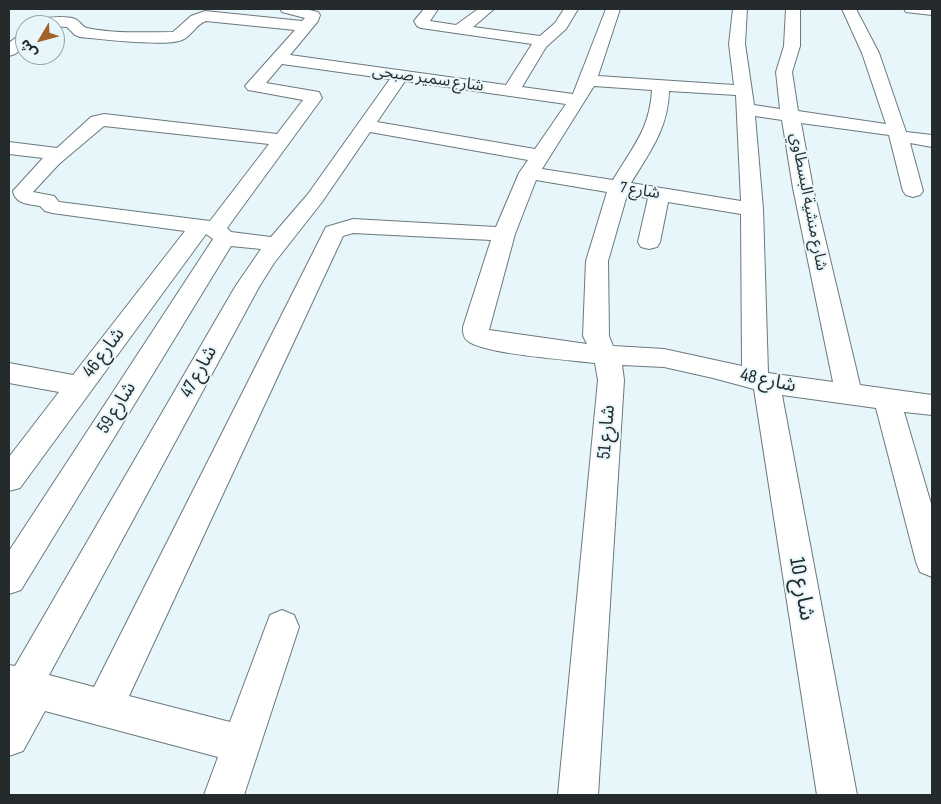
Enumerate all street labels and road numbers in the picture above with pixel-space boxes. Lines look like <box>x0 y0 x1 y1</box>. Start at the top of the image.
street label: شارع سمير صبحى <box>371 62 485 96</box>
street label: شارع منشية البسطاوي <box>785 132 831 272</box>
street label: شارع 7 <box>619 178 661 204</box>
street label: شارع 46 <box>78 324 130 382</box>
street label: شارع 47 <box>176 342 222 402</box>
street label: شارع 48 <box>738 364 798 398</box>
street label: شارع 59 <box>92 378 142 438</box>
street label: شارع 51 <box>593 404 621 460</box>
street label: شارع 10 <box>782 555 820 623</box>

